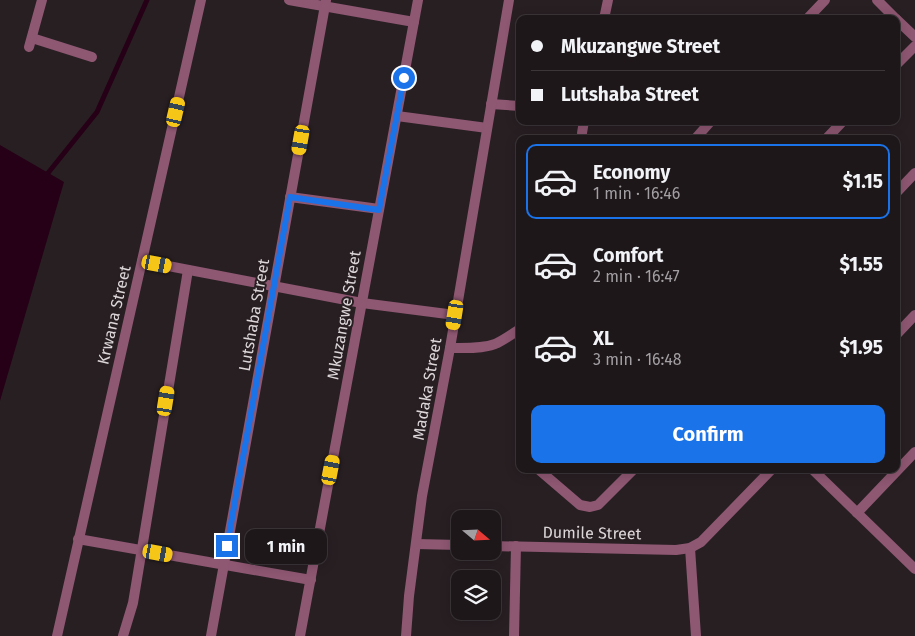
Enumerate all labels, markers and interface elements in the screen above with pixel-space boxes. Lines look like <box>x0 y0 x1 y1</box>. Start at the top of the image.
text: Mkuzangwe Street <box>561 35 720 58</box>
route start <box>393 67 415 89</box>
text: Lutshaba Street <box>561 83 699 106</box>
car <box>165 96 186 128</box>
car <box>291 124 310 156</box>
icon: car <box>533 159 578 204</box>
text: Economy <box>593 161 670 184</box>
text: $1.15 <box>843 170 883 193</box>
text: 1 min · 16:46 <box>593 184 680 203</box>
icon: car <box>533 242 578 287</box>
text: Comfort <box>593 244 663 267</box>
street label: Mkuzangwe Street <box>323 249 365 381</box>
text: $1.55 <box>839 253 883 276</box>
car <box>140 254 173 274</box>
street label: Lutshaba Street <box>235 257 273 373</box>
street label: Krwana Street <box>93 263 135 366</box>
text: 2 min · 16:47 <box>593 267 680 286</box>
car <box>445 299 464 331</box>
icon: car <box>533 325 578 370</box>
text: XL <box>593 327 614 350</box>
street label: Madaka Street <box>409 336 445 442</box>
text: $1.95 <box>839 336 883 359</box>
text: 3 min · 16:48 <box>593 350 682 369</box>
car <box>156 385 175 417</box>
button: Confirm <box>531 405 885 463</box>
car <box>320 454 341 486</box>
north arrow <box>451 510 501 560</box>
map controls <box>451 510 501 620</box>
street label: Dumile Street <box>542 523 642 543</box>
callout: 1 min <box>244 528 327 564</box>
route end <box>216 535 238 557</box>
text: 1 min <box>267 537 305 556</box>
car <box>141 543 174 563</box>
button: layers <box>451 570 501 620</box>

